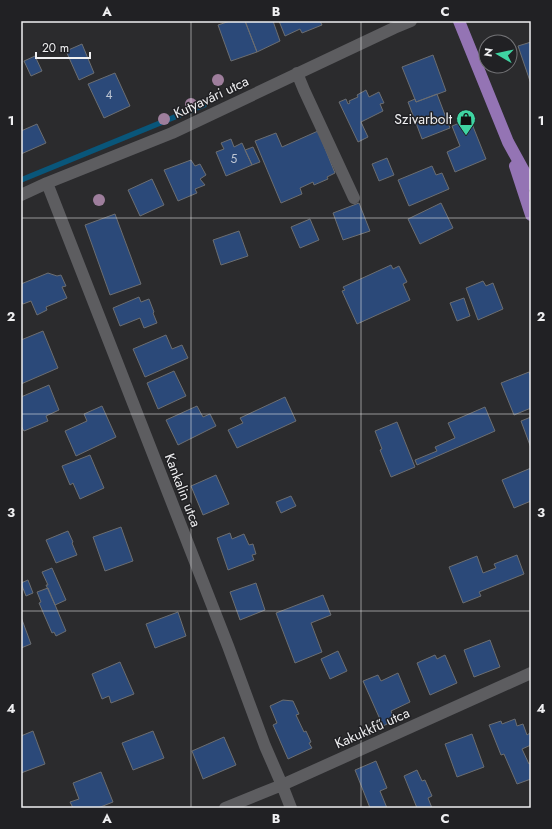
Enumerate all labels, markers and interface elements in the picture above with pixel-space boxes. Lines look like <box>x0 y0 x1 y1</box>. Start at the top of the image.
text: A <box>101 2 112 21</box>
text: B <box>272 2 281 21</box>
text: C <box>440 2 450 21</box>
scale bar <box>36 34 90 60</box>
north arrow <box>478 34 518 74</box>
text: 20 m <box>42 39 69 57</box>
text: N <box>480 47 497 58</box>
street label: Kutyavári utca <box>170 71 252 123</box>
house number: 4 <box>106 86 113 104</box>
shop icon: Szivarbolt <box>455 108 477 136</box>
place label: Szivarbolt <box>394 109 453 129</box>
text: 1 <box>8 111 14 130</box>
text: 1 <box>538 111 544 130</box>
house number: 5 <box>231 150 238 168</box>
text: 2 <box>7 307 15 326</box>
text: 2 <box>537 307 545 326</box>
street label: Kankalin utca <box>160 450 206 530</box>
text: 3 <box>7 503 15 522</box>
text: 3 <box>537 503 545 522</box>
text: 4 <box>6 699 16 718</box>
text: 4 <box>536 699 546 718</box>
street label: Kakukkfű utca <box>331 703 413 753</box>
text: A <box>101 809 112 828</box>
text: B <box>272 809 281 828</box>
text: C <box>440 809 450 828</box>

